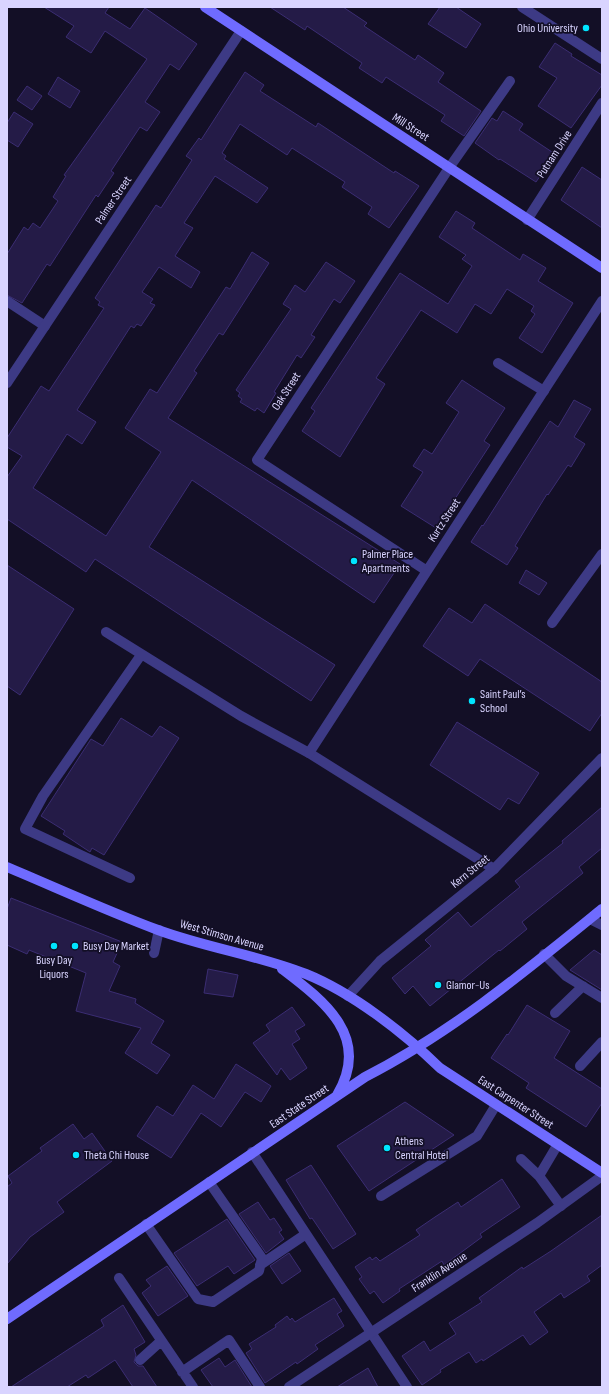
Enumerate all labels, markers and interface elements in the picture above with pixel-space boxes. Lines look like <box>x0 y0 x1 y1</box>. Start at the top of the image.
place label: Ohio University <box>517 21 578 36</box>
marker: Ohio University <box>581 23 591 33</box>
street label: Mill Street <box>389 110 432 145</box>
street label: Putnam Drive <box>533 127 576 181</box>
street label: Palmer Street <box>92 173 135 227</box>
street label: Oak Street <box>269 369 304 413</box>
street label: Kurtz Street <box>425 495 464 545</box>
place label: Palmer Place Apartments <box>361 547 413 576</box>
marker: Palmer Place Apartments <box>349 556 359 566</box>
place label: Saint Paul’s School <box>480 687 526 716</box>
marker: Saint Paul’s School <box>467 696 477 706</box>
street label: Kern Street <box>448 851 493 892</box>
street label: West Stimson Avenue <box>178 916 266 955</box>
place label: Busy Day Market <box>83 939 149 954</box>
marker: Busy Day Liquors <box>49 941 59 951</box>
marker: Busy Day Market <box>70 941 80 951</box>
place label: Busy Day Liquors <box>36 953 72 982</box>
place label: Glamor-Us <box>446 978 490 993</box>
marker: Glamor-Us <box>433 980 443 990</box>
street label: East Carpenter Street <box>475 1072 557 1133</box>
street label: East State Street <box>267 1081 332 1132</box>
place label: Athens Central Hotel <box>394 1134 448 1163</box>
marker: Athens Central Hotel <box>382 1143 392 1153</box>
place label: Theta Chi House <box>84 1148 149 1163</box>
marker: Theta Chi House <box>71 1150 81 1160</box>
street label: Franklin Avenue <box>409 1249 470 1296</box>

